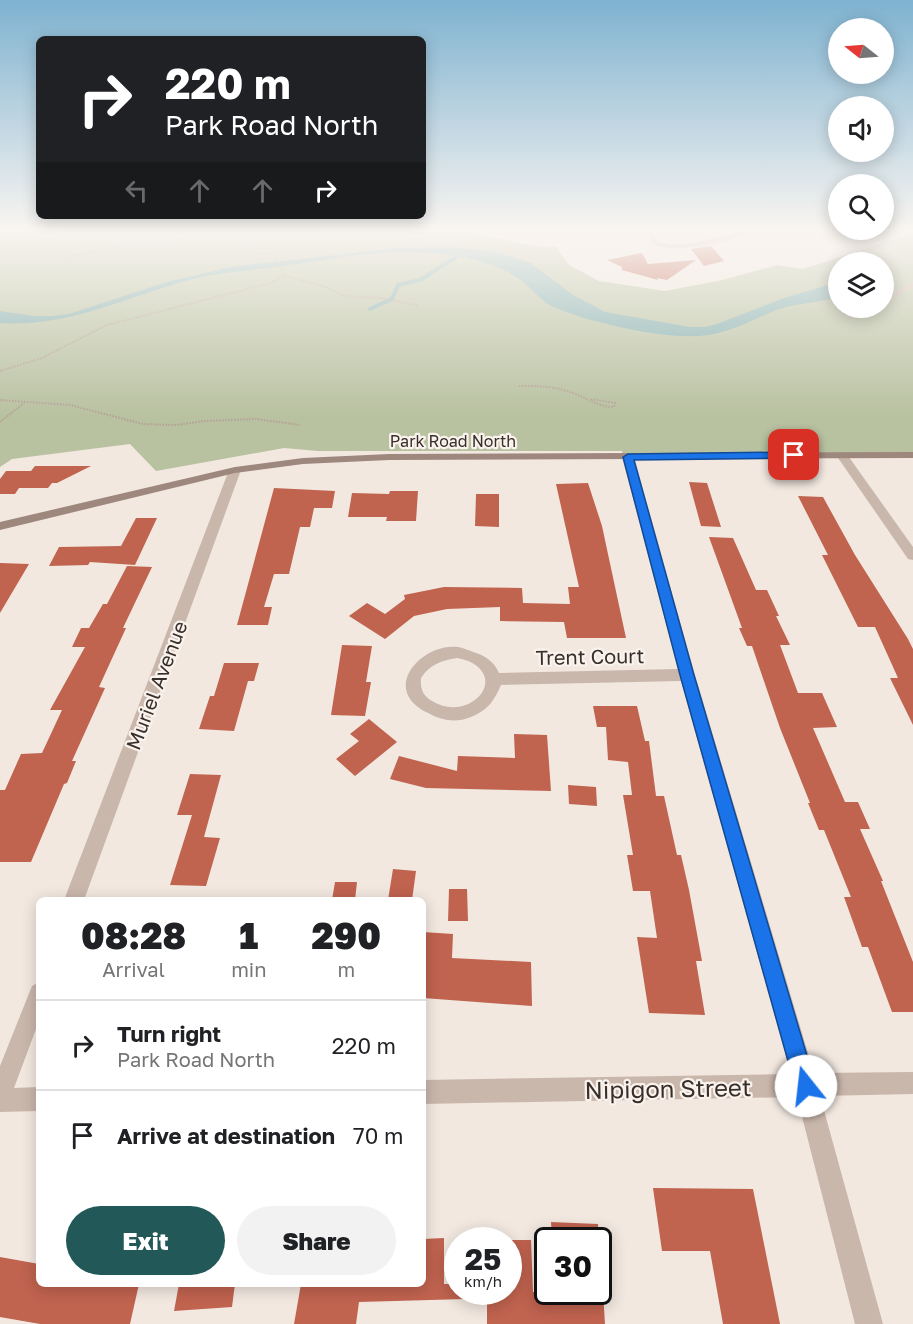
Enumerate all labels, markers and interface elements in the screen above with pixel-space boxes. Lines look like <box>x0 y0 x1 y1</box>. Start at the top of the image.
north arrow <box>828 18 894 84</box>
map controls <box>828 18 894 318</box>
text: 220 m <box>165 58 291 108</box>
icon: right <box>66 60 144 138</box>
button: sound <box>828 96 894 162</box>
text: Park Road North <box>165 109 378 141</box>
icon: left <box>120 174 153 207</box>
icon: ahead <box>183 174 216 207</box>
icon: ahead <box>246 174 279 207</box>
icon: right <box>309 174 342 207</box>
button: search <box>828 174 894 240</box>
button: layers <box>828 252 894 318</box>
pin <box>768 429 819 480</box>
street label: Park Road North <box>390 431 516 451</box>
icon: arrive <box>777 438 810 471</box>
street label: Muriel Avenue <box>120 617 192 753</box>
street label: Trent Court <box>535 643 645 669</box>
text: 08:28 <box>81 914 186 957</box>
text: 1 <box>239 914 258 957</box>
text: 290 <box>312 914 381 957</box>
text: Arrival <box>102 957 165 981</box>
text: min <box>231 957 267 981</box>
text: m <box>337 957 355 981</box>
text: Turn right <box>117 1020 221 1047</box>
icon: right <box>66 1029 99 1062</box>
text: 220 m <box>332 1032 396 1059</box>
text: Park Road North <box>117 1047 275 1071</box>
position arrow <box>774 1054 838 1118</box>
street label: Nipigon Street <box>584 1072 752 1104</box>
icon: arrive <box>66 1119 99 1152</box>
text: Arrive at destination <box>117 1122 335 1149</box>
text: 70 m <box>353 1122 403 1149</box>
button: Exit <box>66 1206 225 1275</box>
button: Share <box>237 1206 396 1275</box>
speed limit sign: 30 <box>534 1227 612 1305</box>
text: 25 <box>465 1241 501 1277</box>
text: km/h <box>464 1272 502 1290</box>

